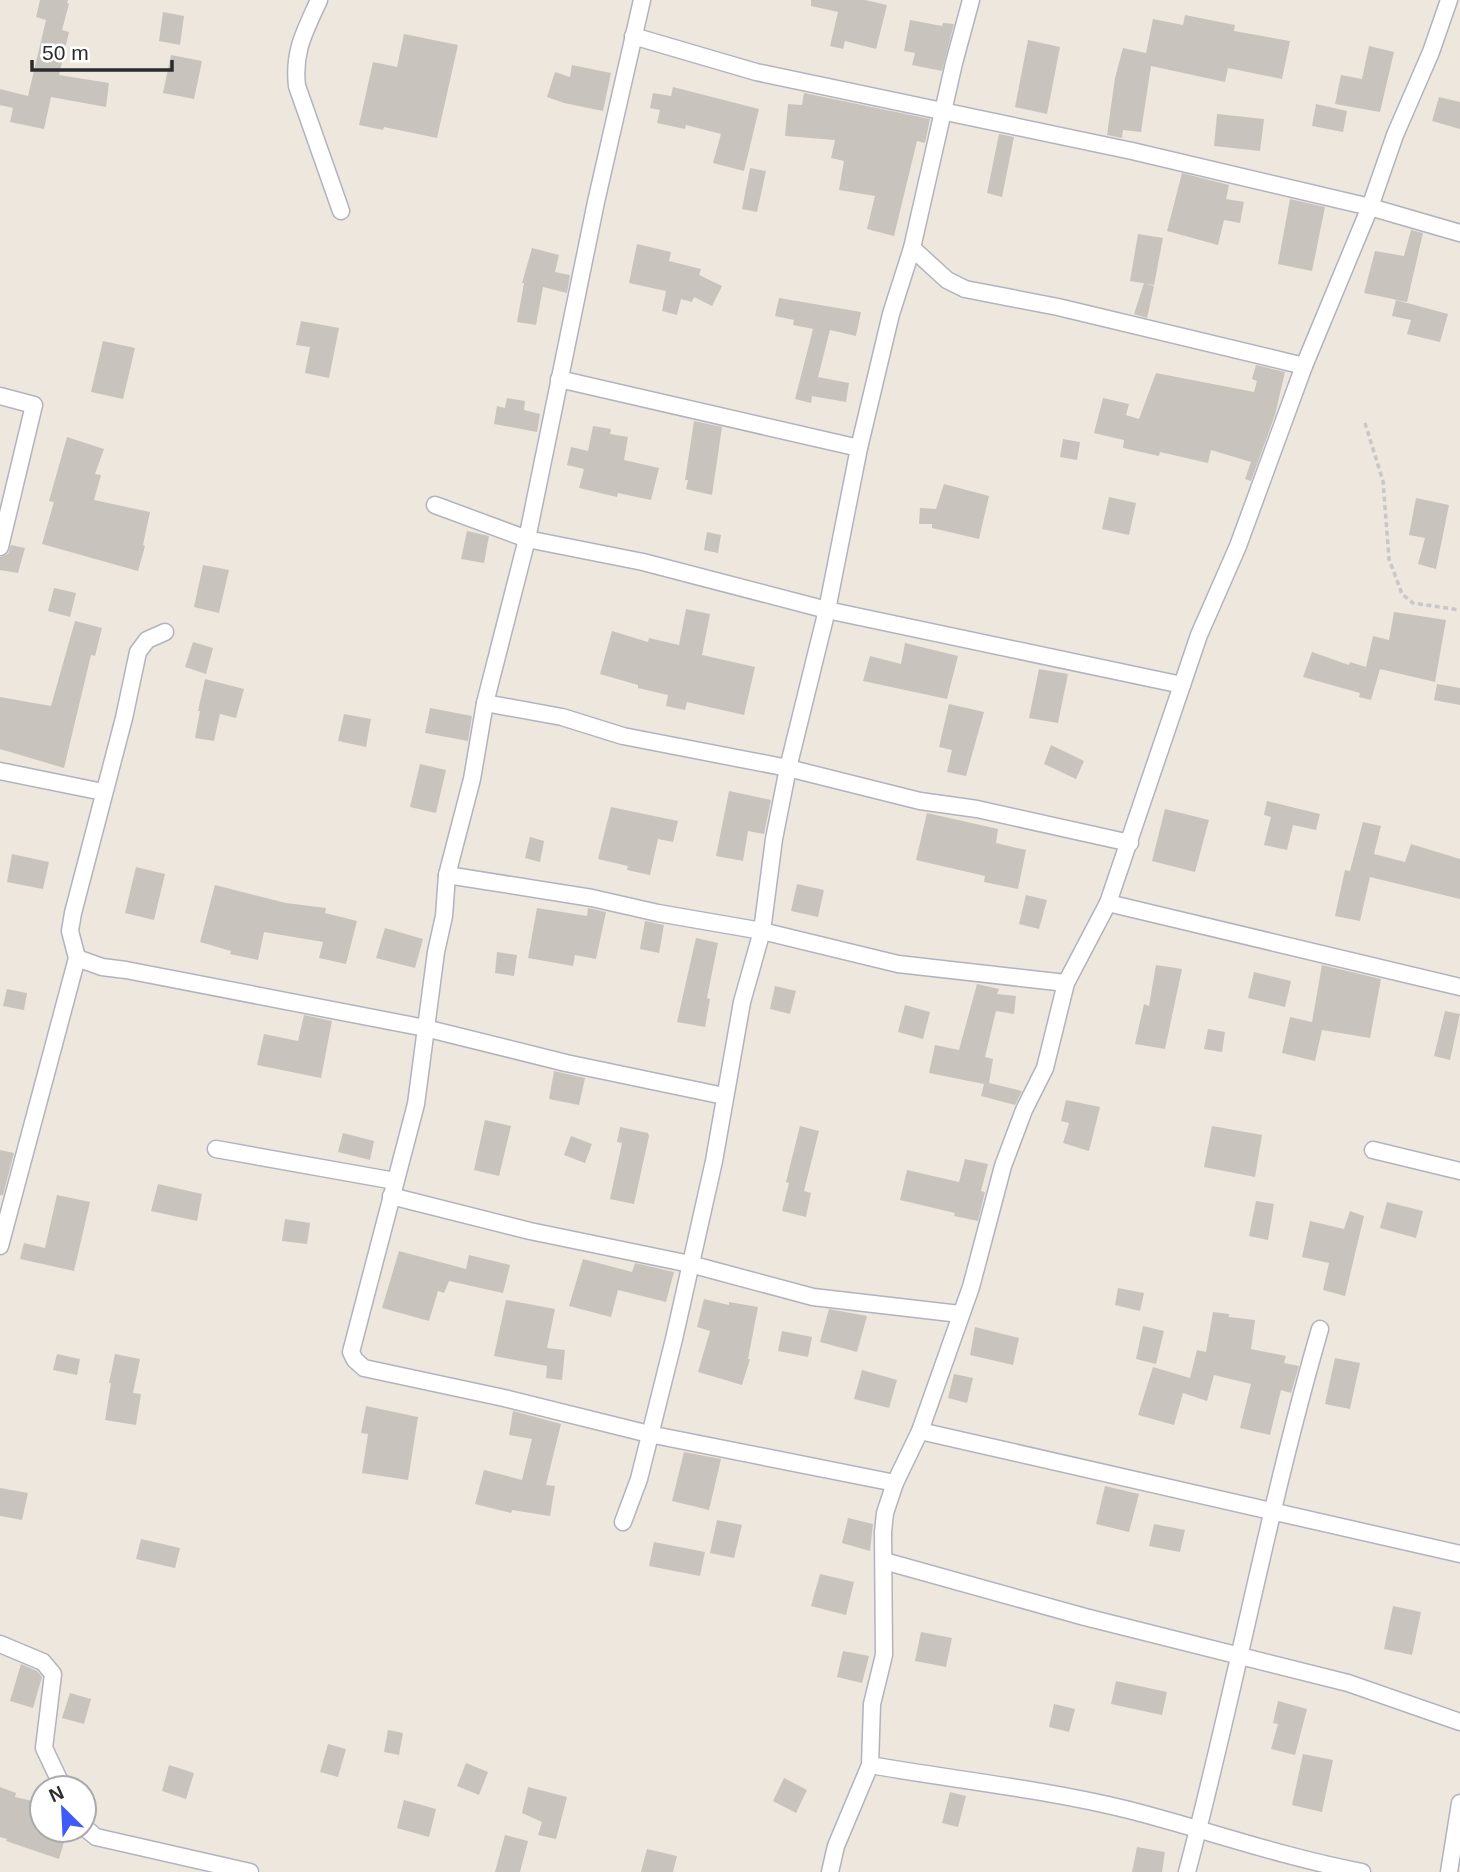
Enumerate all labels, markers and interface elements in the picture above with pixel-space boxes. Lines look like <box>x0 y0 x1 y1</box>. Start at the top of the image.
scale bar <box>32 28 172 72</box>
text: 50 m <box>42 41 89 64</box>
north arrow <box>28 1774 98 1844</box>
text: N <box>46 1782 67 1806</box>

